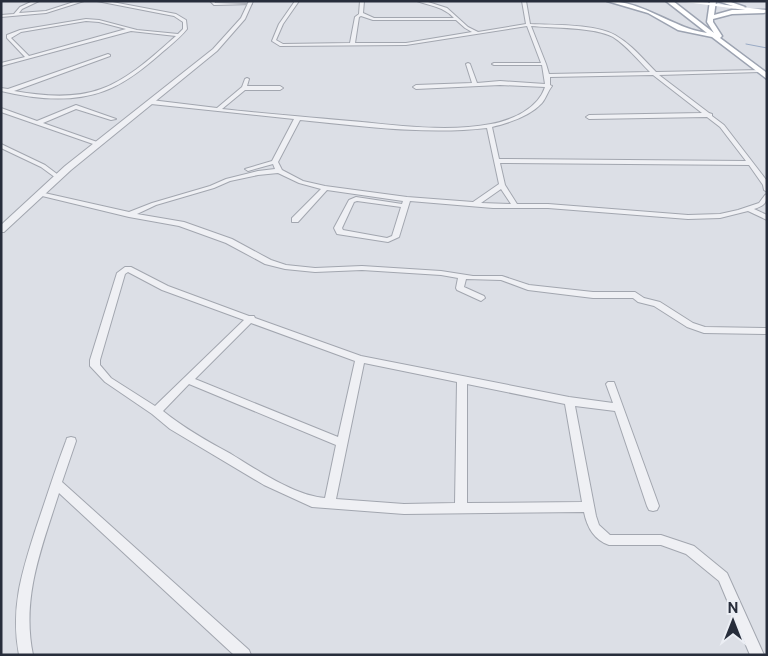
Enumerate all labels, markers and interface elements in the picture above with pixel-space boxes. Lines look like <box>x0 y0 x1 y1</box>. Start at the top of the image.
north arrow <box>708 596 758 646</box>
text: N <box>728 600 738 616</box>

